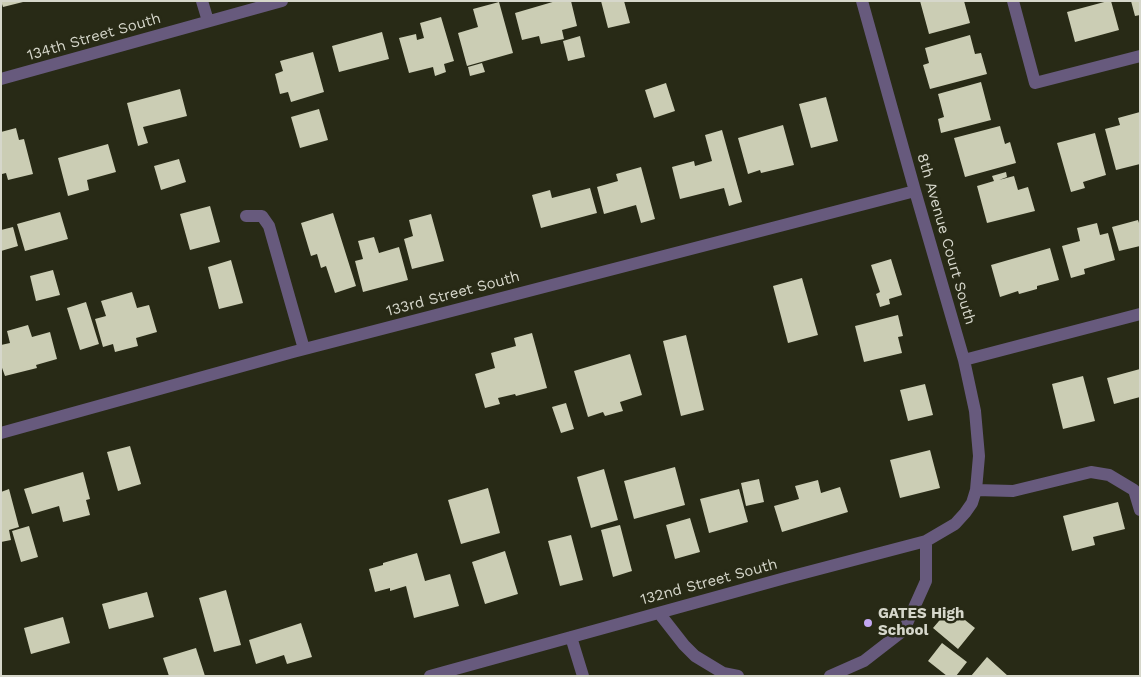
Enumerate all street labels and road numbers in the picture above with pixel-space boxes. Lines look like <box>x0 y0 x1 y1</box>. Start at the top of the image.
street label: 134th Street South <box>25 9 163 65</box>
street label: 8th Avenue Court South <box>913 151 979 327</box>
street label: 133rd Street South <box>384 268 522 320</box>
street label: 132nd Street South <box>639 555 779 609</box>

